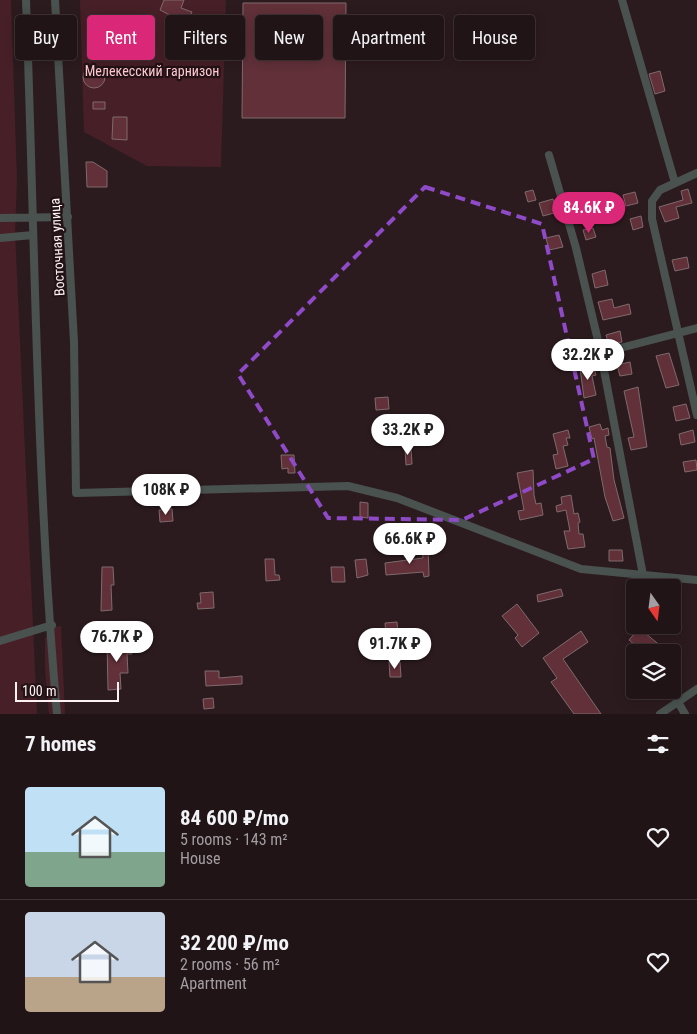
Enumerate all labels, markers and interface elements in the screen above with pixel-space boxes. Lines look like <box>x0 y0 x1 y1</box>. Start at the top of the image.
chip: Buy <box>15 15 77 60</box>
chip: Rent <box>87 15 155 60</box>
chip: Filters <box>165 15 245 60</box>
chip: New <box>255 15 323 60</box>
chip: Apartment <box>333 15 444 60</box>
chip: House <box>454 15 535 60</box>
park label: Мелекесский гарнизон <box>85 63 219 79</box>
pin: 84.6K ₽ <box>543 192 635 234</box>
street label: Восточная улица <box>46 198 68 296</box>
text: 84.6K ₽ <box>563 198 615 217</box>
pin: 32.2K ₽ <box>542 338 634 381</box>
text: 32.2K ₽ <box>562 345 614 364</box>
pin: 33.2K ₽ <box>362 414 454 456</box>
text: 33.2K ₽ <box>382 420 434 439</box>
pin: 108K ₽ <box>125 474 207 516</box>
text: 108K ₽ <box>143 480 189 499</box>
pin: 66.6K ₽ <box>364 522 456 565</box>
text: 66.6K ₽ <box>384 529 436 548</box>
north arrow <box>626 579 681 634</box>
map controls <box>626 579 681 699</box>
pin: 76.7K ₽ <box>71 620 163 663</box>
text: 76.7K ₽ <box>91 627 143 646</box>
pin: 91.7K ₽ <box>349 628 441 670</box>
text: 91.7K ₽ <box>369 634 421 653</box>
button: layers <box>626 644 681 699</box>
scale bar <box>15 679 119 702</box>
text: 100 m <box>22 683 57 699</box>
icon: filters <box>644 730 672 758</box>
text: 7 homes <box>25 732 96 756</box>
text: 84 600 ₽/mo <box>180 806 289 830</box>
icon: home <box>65 807 125 867</box>
icon: heart <box>644 823 672 851</box>
text: 5 rooms · 143 m² <box>180 830 288 849</box>
text: House <box>180 849 220 868</box>
text: 32 200 ₽/mo <box>180 931 289 955</box>
icon: home <box>65 932 125 992</box>
icon: heart <box>644 948 672 976</box>
text: 2 rooms · 56 m² <box>180 955 280 974</box>
text: Apartment <box>180 974 247 993</box>

